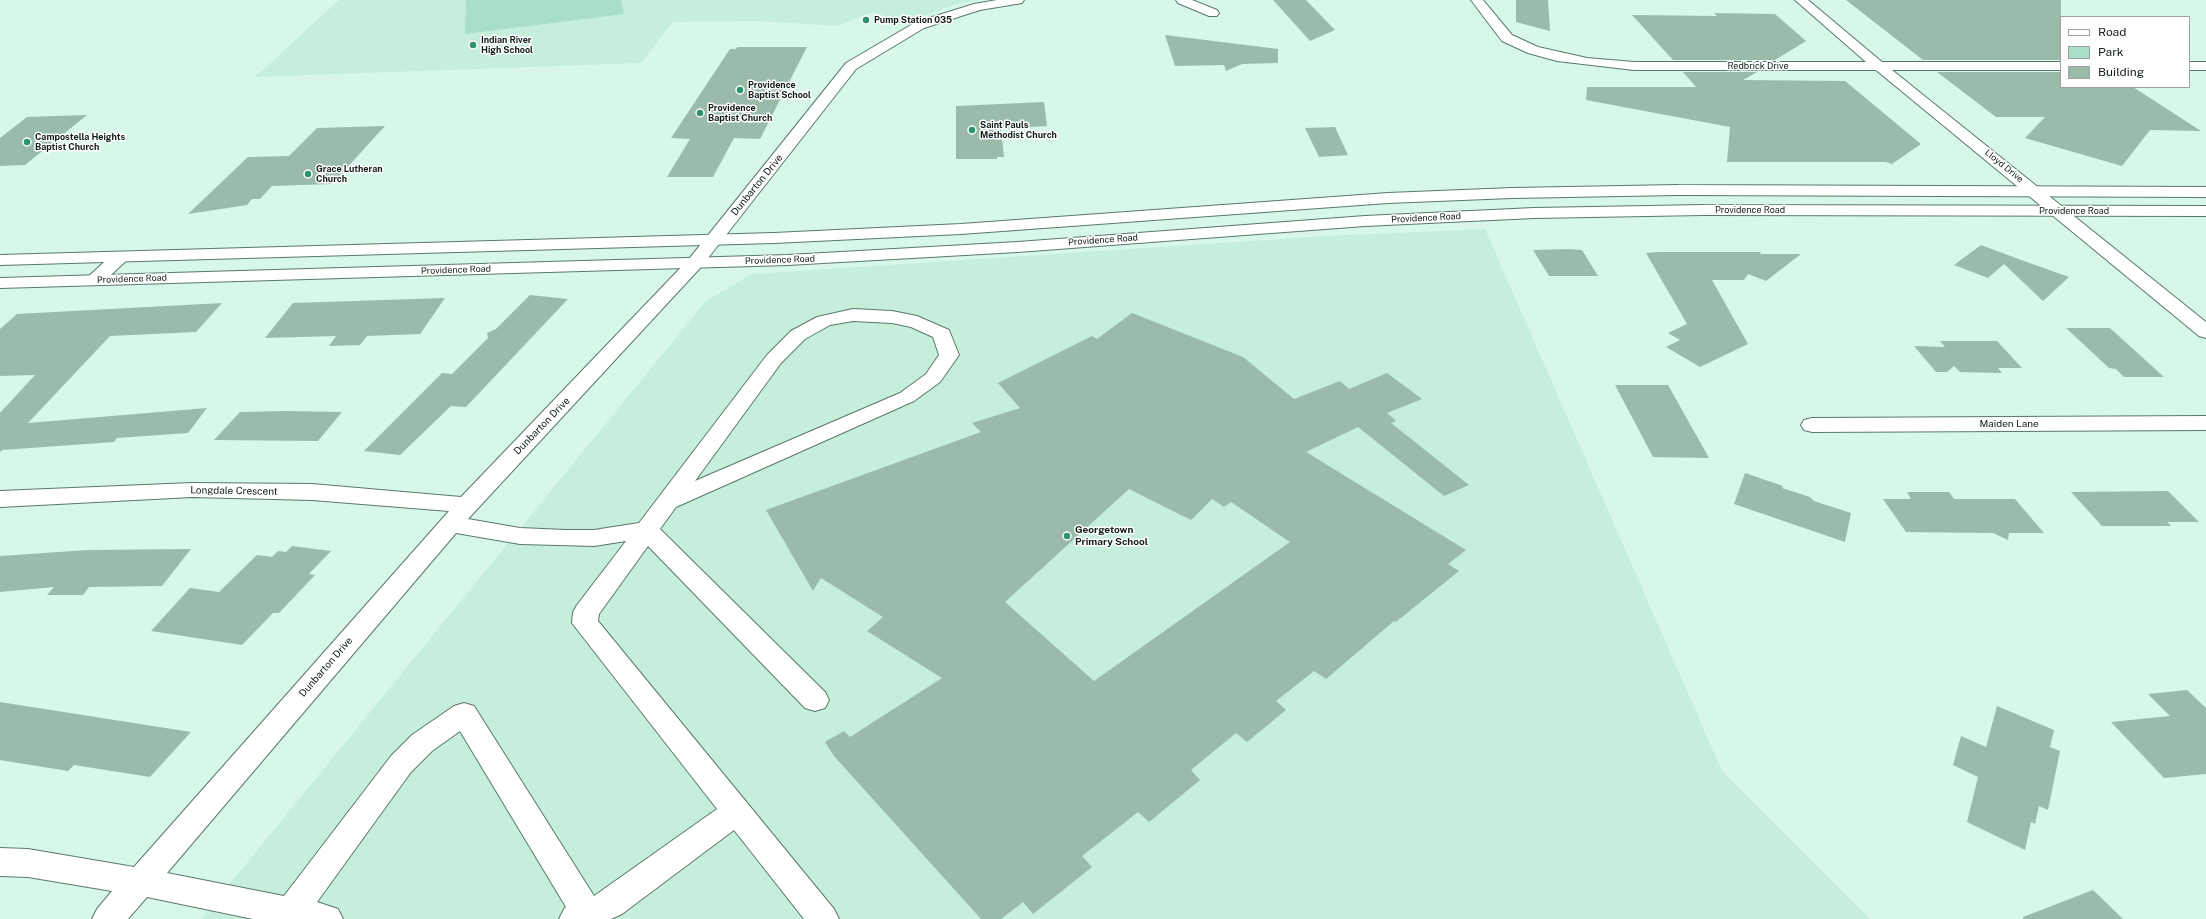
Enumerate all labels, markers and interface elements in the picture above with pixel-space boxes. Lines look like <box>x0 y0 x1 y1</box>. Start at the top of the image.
marker: Pump Station 035 <box>861 15 871 25</box>
place label: Pump Station 035 <box>874 15 952 25</box>
legend <box>2060 16 2190 88</box>
text: Road <box>2098 25 2126 39</box>
place label: Indian River High School <box>481 35 533 56</box>
marker: Indian River High School <box>468 40 478 50</box>
text: Park <box>2098 45 2124 59</box>
street label: Redbrick Drive <box>1727 61 1789 71</box>
text: Building <box>2098 65 2144 79</box>
place label: Providence Baptist School <box>748 80 811 101</box>
marker: Providence Baptist School <box>735 85 745 95</box>
place label: Providence Baptist Church <box>708 103 772 124</box>
marker: Providence Baptist Church <box>695 108 705 118</box>
place label: Saint Pauls Methodist Church <box>980 120 1057 141</box>
marker: Saint Pauls Methodist Church <box>967 125 977 135</box>
place label: Campostella Heights Baptist Church <box>35 132 125 153</box>
marker: Campostella Heights Baptist Church <box>22 137 32 147</box>
street label: Lloyd Drive <box>1983 147 2025 185</box>
street label: Dunbarton Drive <box>729 152 785 218</box>
place label: Grace Lutheran Church <box>316 164 383 185</box>
marker: Grace Lutheran Church <box>303 169 313 179</box>
street label: Providence Road <box>1715 205 1785 215</box>
street label: Providence Road <box>2039 206 2109 216</box>
street label: Providence Road <box>1391 211 1461 225</box>
street label: Providence Road <box>1068 232 1138 248</box>
street label: Providence Road <box>745 253 815 267</box>
street label: Providence Road <box>421 263 491 277</box>
street label: Providence Road <box>97 272 167 286</box>
street label: Dunbarton Drive <box>512 395 572 457</box>
street label: Maiden Lane <box>1979 418 2039 430</box>
street label: Longdale Crescent <box>190 484 278 498</box>
place label: Georgetown Primary School <box>1075 524 1148 548</box>
marker: Georgetown Primary School <box>1062 531 1072 541</box>
street label: Dunbarton Drive <box>297 635 355 699</box>

